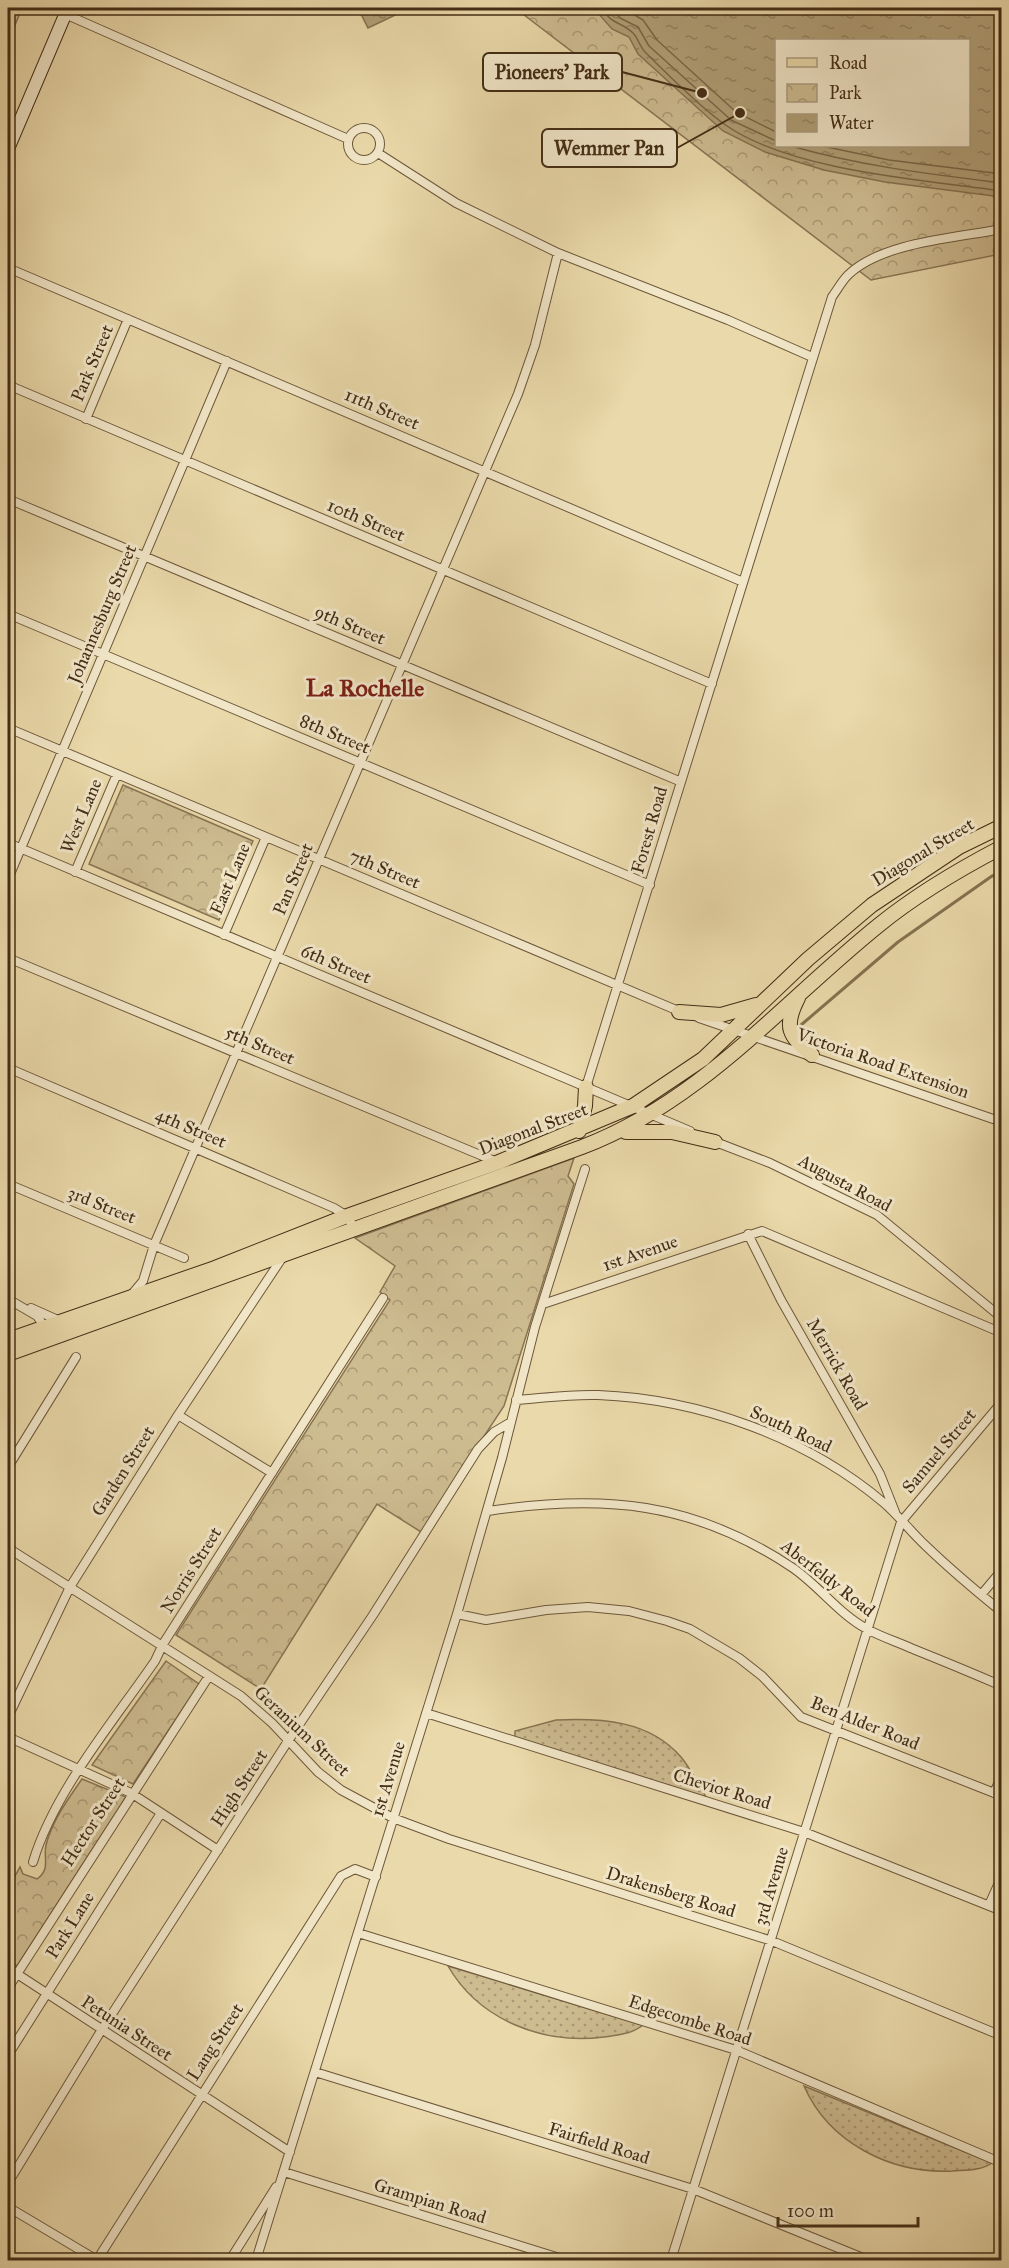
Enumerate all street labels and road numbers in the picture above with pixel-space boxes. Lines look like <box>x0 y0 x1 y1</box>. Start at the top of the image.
street label: Park Street <box>66 321 118 405</box>
street label: 11th Street <box>341 383 423 435</box>
street label: 10th Street <box>324 494 409 546</box>
street label: Johannesburg Street <box>62 540 142 689</box>
street label: 9th Street <box>311 600 389 650</box>
street label: 8th Street <box>296 709 374 759</box>
street label: West Lane <box>55 775 107 857</box>
street label: Forest Road <box>626 784 672 876</box>
street label: Diagonal Street <box>868 813 979 892</box>
street label: Pan Street <box>268 839 318 918</box>
street label: East Lane <box>205 840 255 918</box>
street label: 7th Street <box>346 844 424 894</box>
street label: 6th Street <box>298 939 375 989</box>
street label: 5th Street <box>222 1021 299 1070</box>
street label: Victoria Road Extension <box>793 1023 972 1103</box>
street label: Diagonal Street <box>475 1098 592 1161</box>
street label: 4th Street <box>152 1103 230 1153</box>
street label: Augusta Road <box>793 1149 895 1218</box>
street label: 3rd Street <box>65 1181 140 1229</box>
street label: 1st Avenue <box>600 1230 680 1276</box>
street label: Merrick Road <box>802 1314 872 1414</box>
street label: South Road <box>747 1400 835 1458</box>
street label: Samuel Street <box>897 1404 981 1498</box>
street label: Garden Street <box>87 1421 160 1520</box>
street label: Norris Street <box>156 1522 227 1617</box>
street label: Aberfeldy Road <box>776 1534 879 1621</box>
street label: Geranium Street <box>250 1681 355 1781</box>
street label: Ben Alder Road <box>807 1691 923 1755</box>
street label: 1st Avenue <box>366 1739 410 1819</box>
street label: High Street <box>206 1745 273 1831</box>
street label: Cheviot Road <box>670 1764 774 1814</box>
street label: Hector Street <box>56 1773 130 1870</box>
street label: 3rd Avenue <box>749 1844 793 1928</box>
street label: Drakensberg Road <box>603 1862 738 1923</box>
street label: Park Lane <box>41 1888 99 1962</box>
street label: Petunia Street <box>77 1990 177 2066</box>
street label: Edgecombe Road <box>625 1990 754 2051</box>
street label: Lang Street <box>182 1999 249 2085</box>
street label: Fairfield Road <box>546 2117 652 2169</box>
street label: Grampian Road <box>371 2173 489 2229</box>

